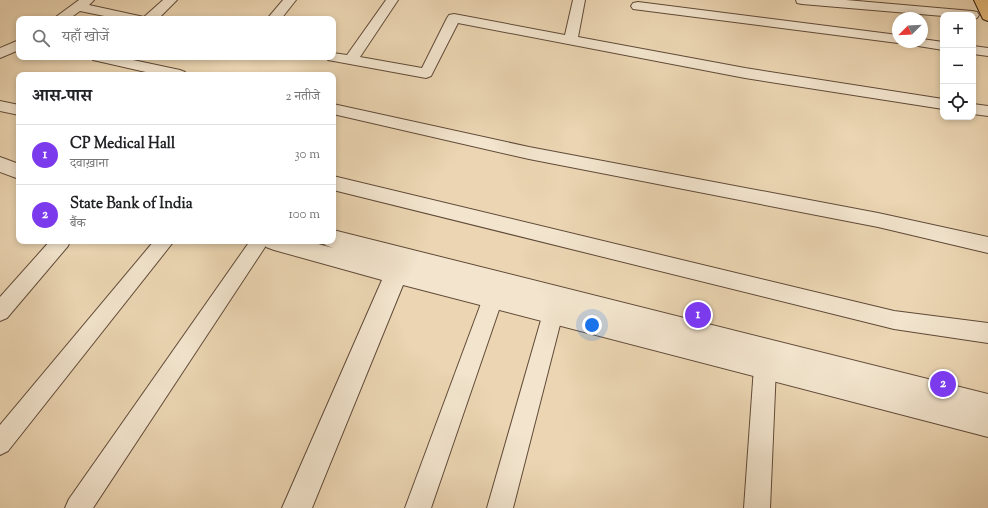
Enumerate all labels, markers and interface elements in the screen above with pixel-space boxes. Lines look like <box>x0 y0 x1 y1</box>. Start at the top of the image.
north arrow <box>892 12 928 48</box>
map controls <box>940 12 976 120</box>
button: + <box>940 12 976 48</box>
search box <box>16 16 336 60</box>
icon: search <box>30 27 52 49</box>
text: यहाँ खोजें <box>62 27 109 48</box>
button: − <box>940 48 976 84</box>
button: locate <box>940 84 976 120</box>
text: आस-पास <box>32 85 92 109</box>
text: 2 नतीजे <box>286 88 320 106</box>
text: CP Medical Hall <box>70 134 175 155</box>
text: 1 <box>43 146 47 164</box>
text: 30 m <box>294 146 320 164</box>
text: दवाख़ाना <box>70 155 108 173</box>
text: State Bank of India <box>70 194 193 215</box>
text: 2 <box>42 206 48 224</box>
text: 100 m <box>288 206 320 224</box>
text: बैंक <box>70 215 86 233</box>
pin: 1 <box>685 300 711 330</box>
your location <box>582 315 602 335</box>
pin: 2 <box>930 369 956 399</box>

